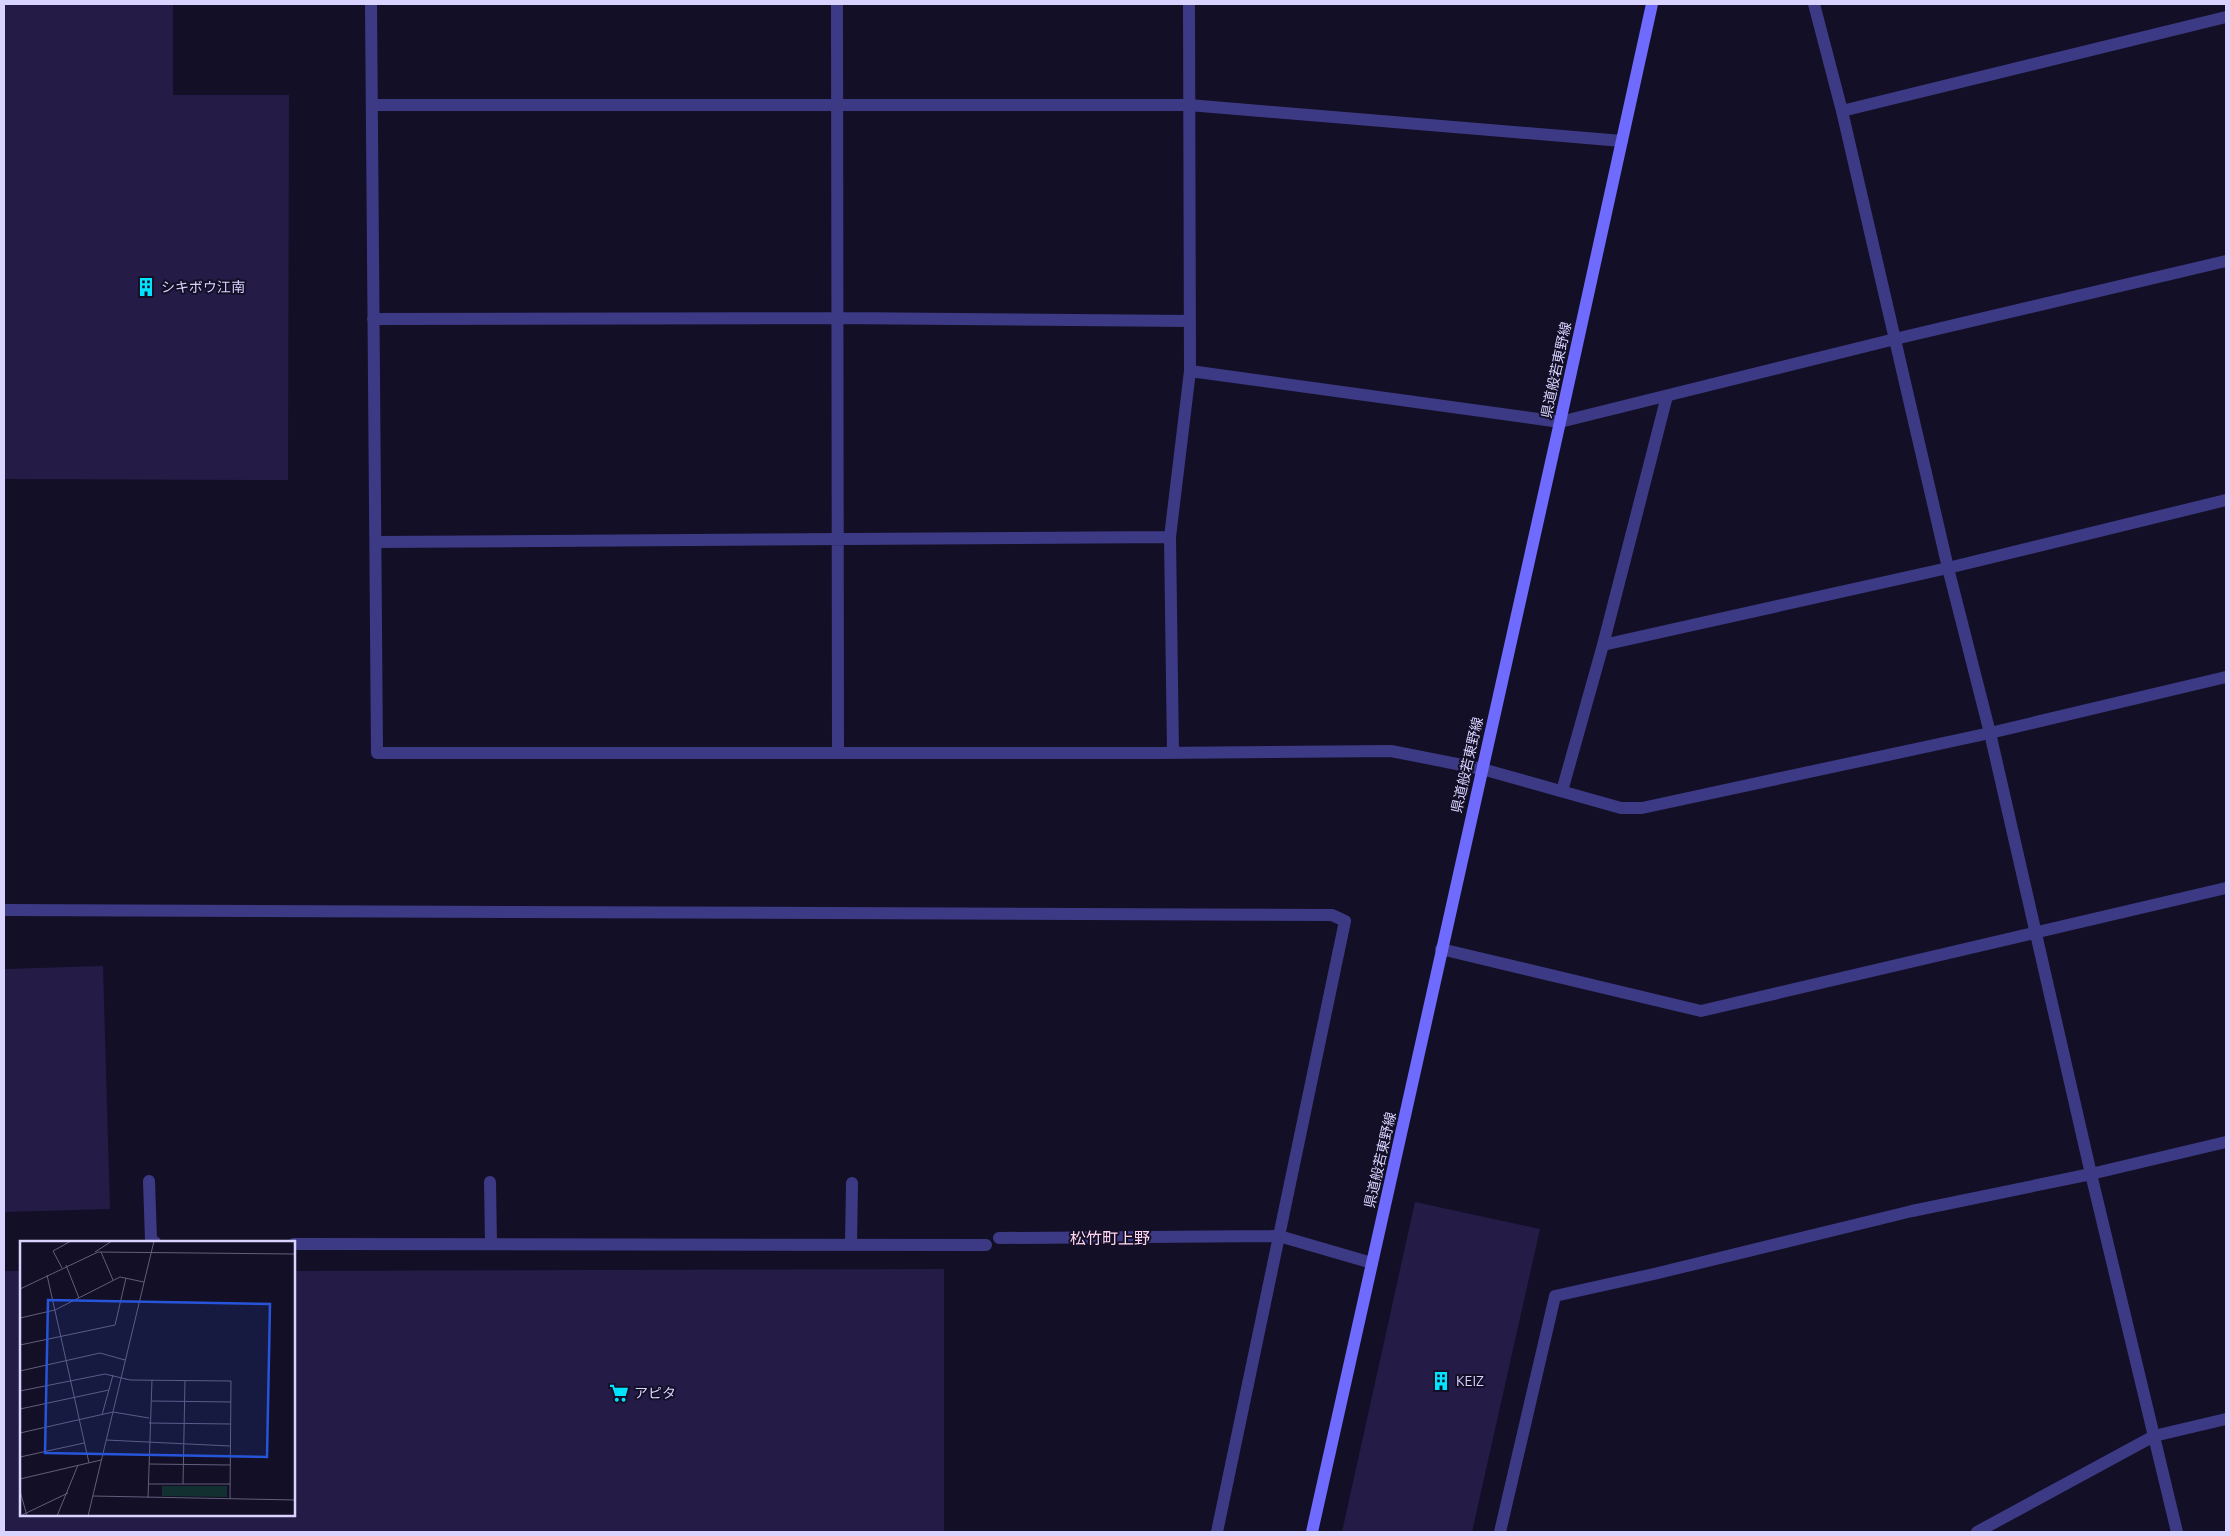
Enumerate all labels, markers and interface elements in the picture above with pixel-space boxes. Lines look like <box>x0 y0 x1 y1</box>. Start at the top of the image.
building icon: シキボウ江南 <box>135 276 157 298</box>
place label: シキボウ江南 <box>161 279 245 295</box>
street label: 県道般若東野線 <box>1538 320 1574 420</box>
street label: 県道般若東野線 <box>1448 715 1486 815</box>
street label: 県道般若東野線 <box>1361 1110 1399 1210</box>
district label: 松竹町上野 <box>1070 1229 1150 1247</box>
inset map <box>20 1241 295 1516</box>
building icon: KEIZ <box>1430 1370 1452 1392</box>
place label: KEIZ <box>1456 1373 1484 1389</box>
supermarket icon: アピタ <box>608 1382 630 1404</box>
place label: アピタ <box>634 1385 676 1401</box>

